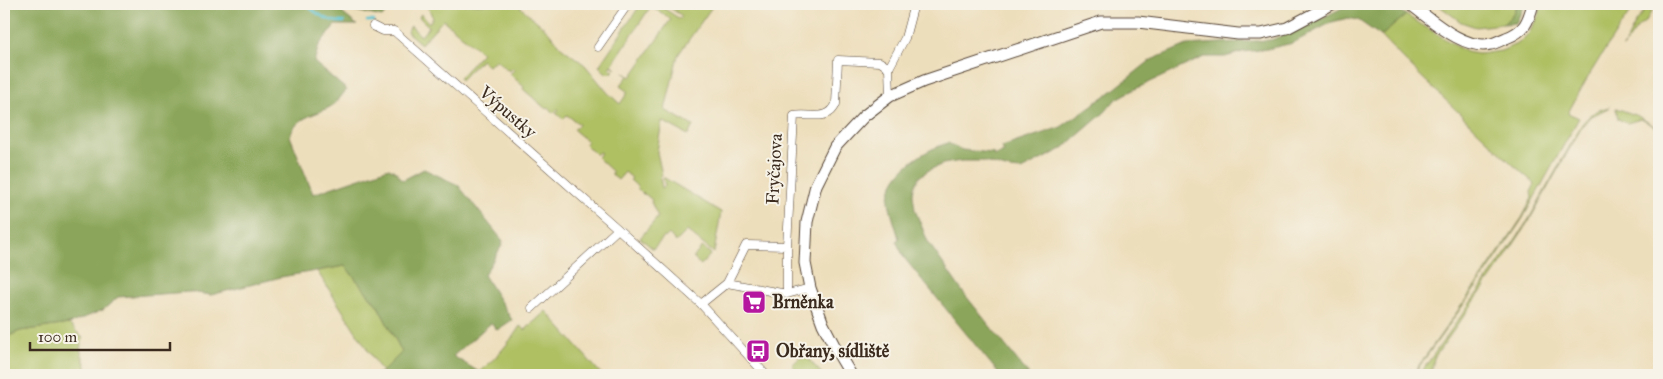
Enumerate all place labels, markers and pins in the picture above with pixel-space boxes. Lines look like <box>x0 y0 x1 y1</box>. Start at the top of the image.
supermarket icon: Brněnka <box>741 289 767 315</box>
place label: Brněnka <box>772 291 834 313</box>
bus stop icon: Obřany, sídliště <box>745 338 771 364</box>
place label: Obřany, sídliště <box>776 340 890 363</box>

